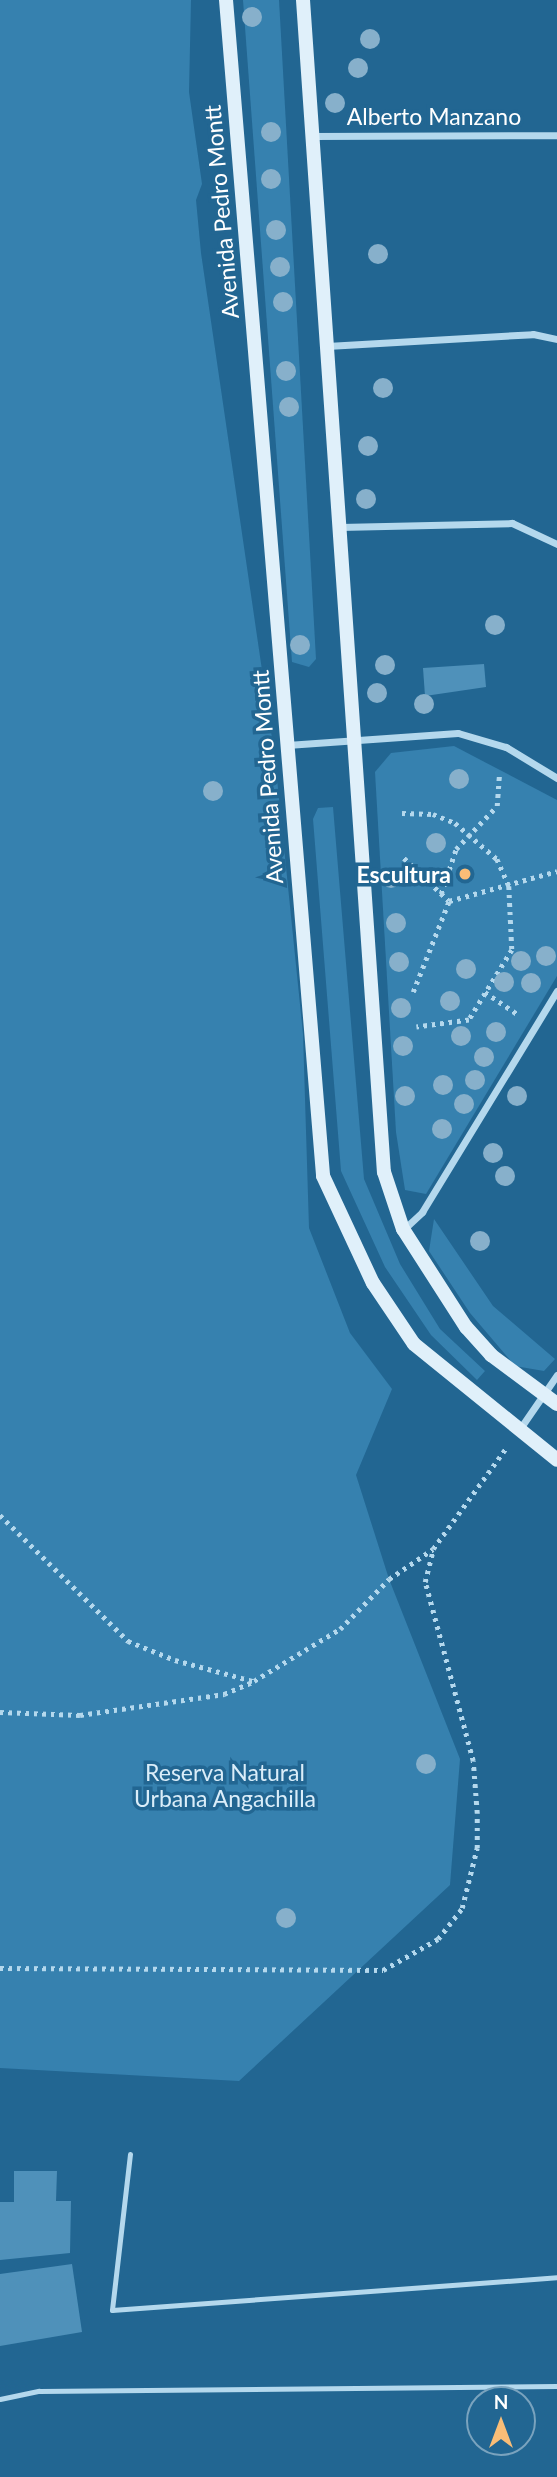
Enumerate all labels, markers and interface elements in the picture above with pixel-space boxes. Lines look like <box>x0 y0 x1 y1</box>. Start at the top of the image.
street label: Alberto Manzano <box>347 102 521 130</box>
street label: Avenida Pedro Montt <box>198 104 244 320</box>
street label: Avenida Pedro Montt <box>246 669 288 885</box>
place label: Escultura <box>356 860 451 888</box>
marker: Escultura <box>457 866 473 882</box>
park label: Reserva Natural Urbana Angachilla <box>134 1758 316 1812</box>
north arrow <box>466 2386 536 2456</box>
text: N <box>494 2390 508 2413</box>

